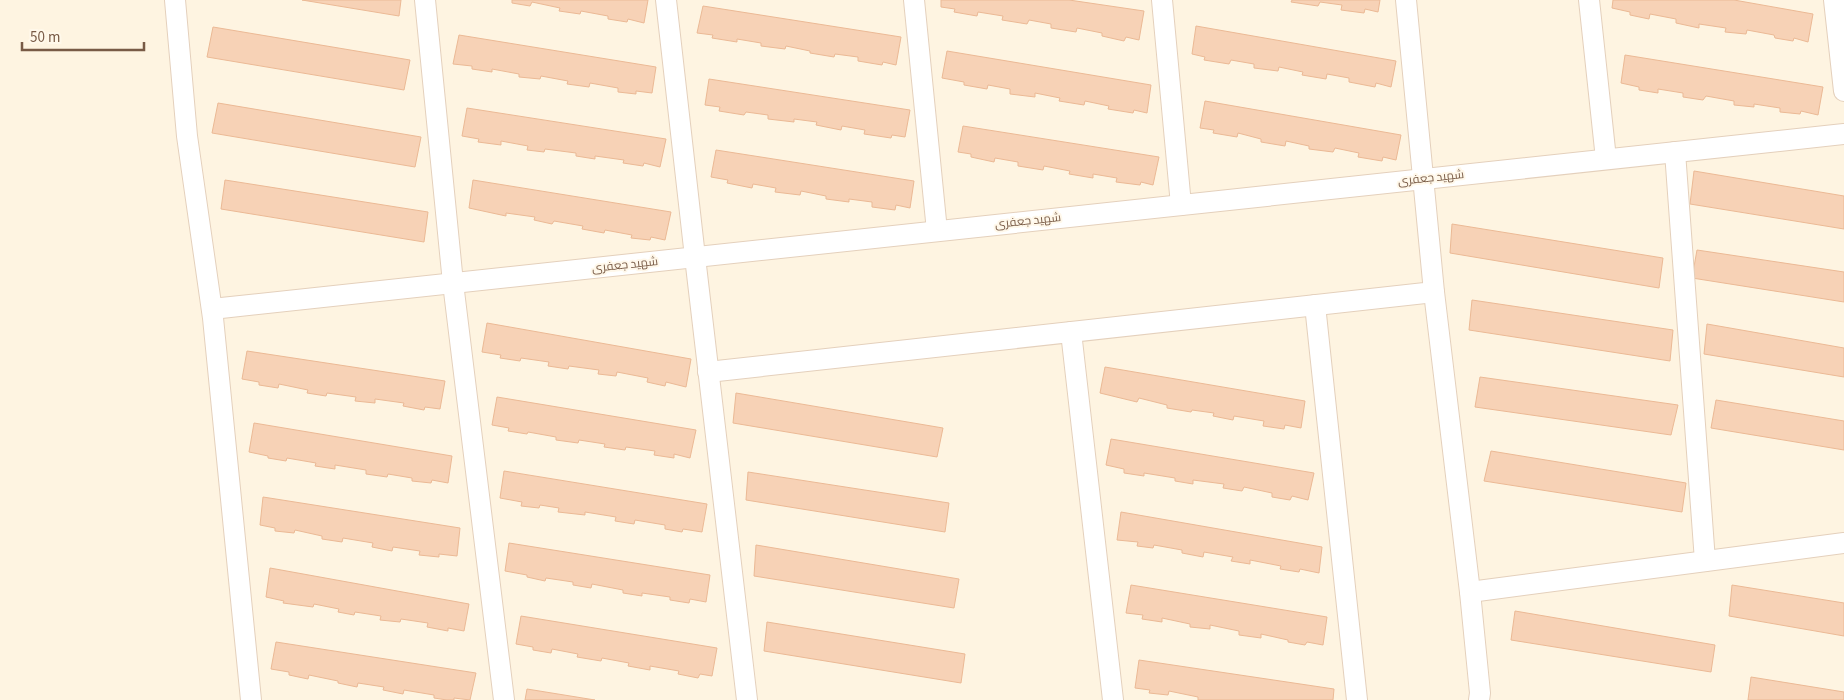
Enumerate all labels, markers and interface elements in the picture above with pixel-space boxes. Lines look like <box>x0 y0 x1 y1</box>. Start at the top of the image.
scale bar <box>22 20 145 52</box>
text: 50 m <box>30 27 60 48</box>
street label: شهید جعفری <box>1397 166 1465 190</box>
street label: شهید جعفری <box>994 209 1062 233</box>
street label: شهید جعفری <box>591 253 659 277</box>

